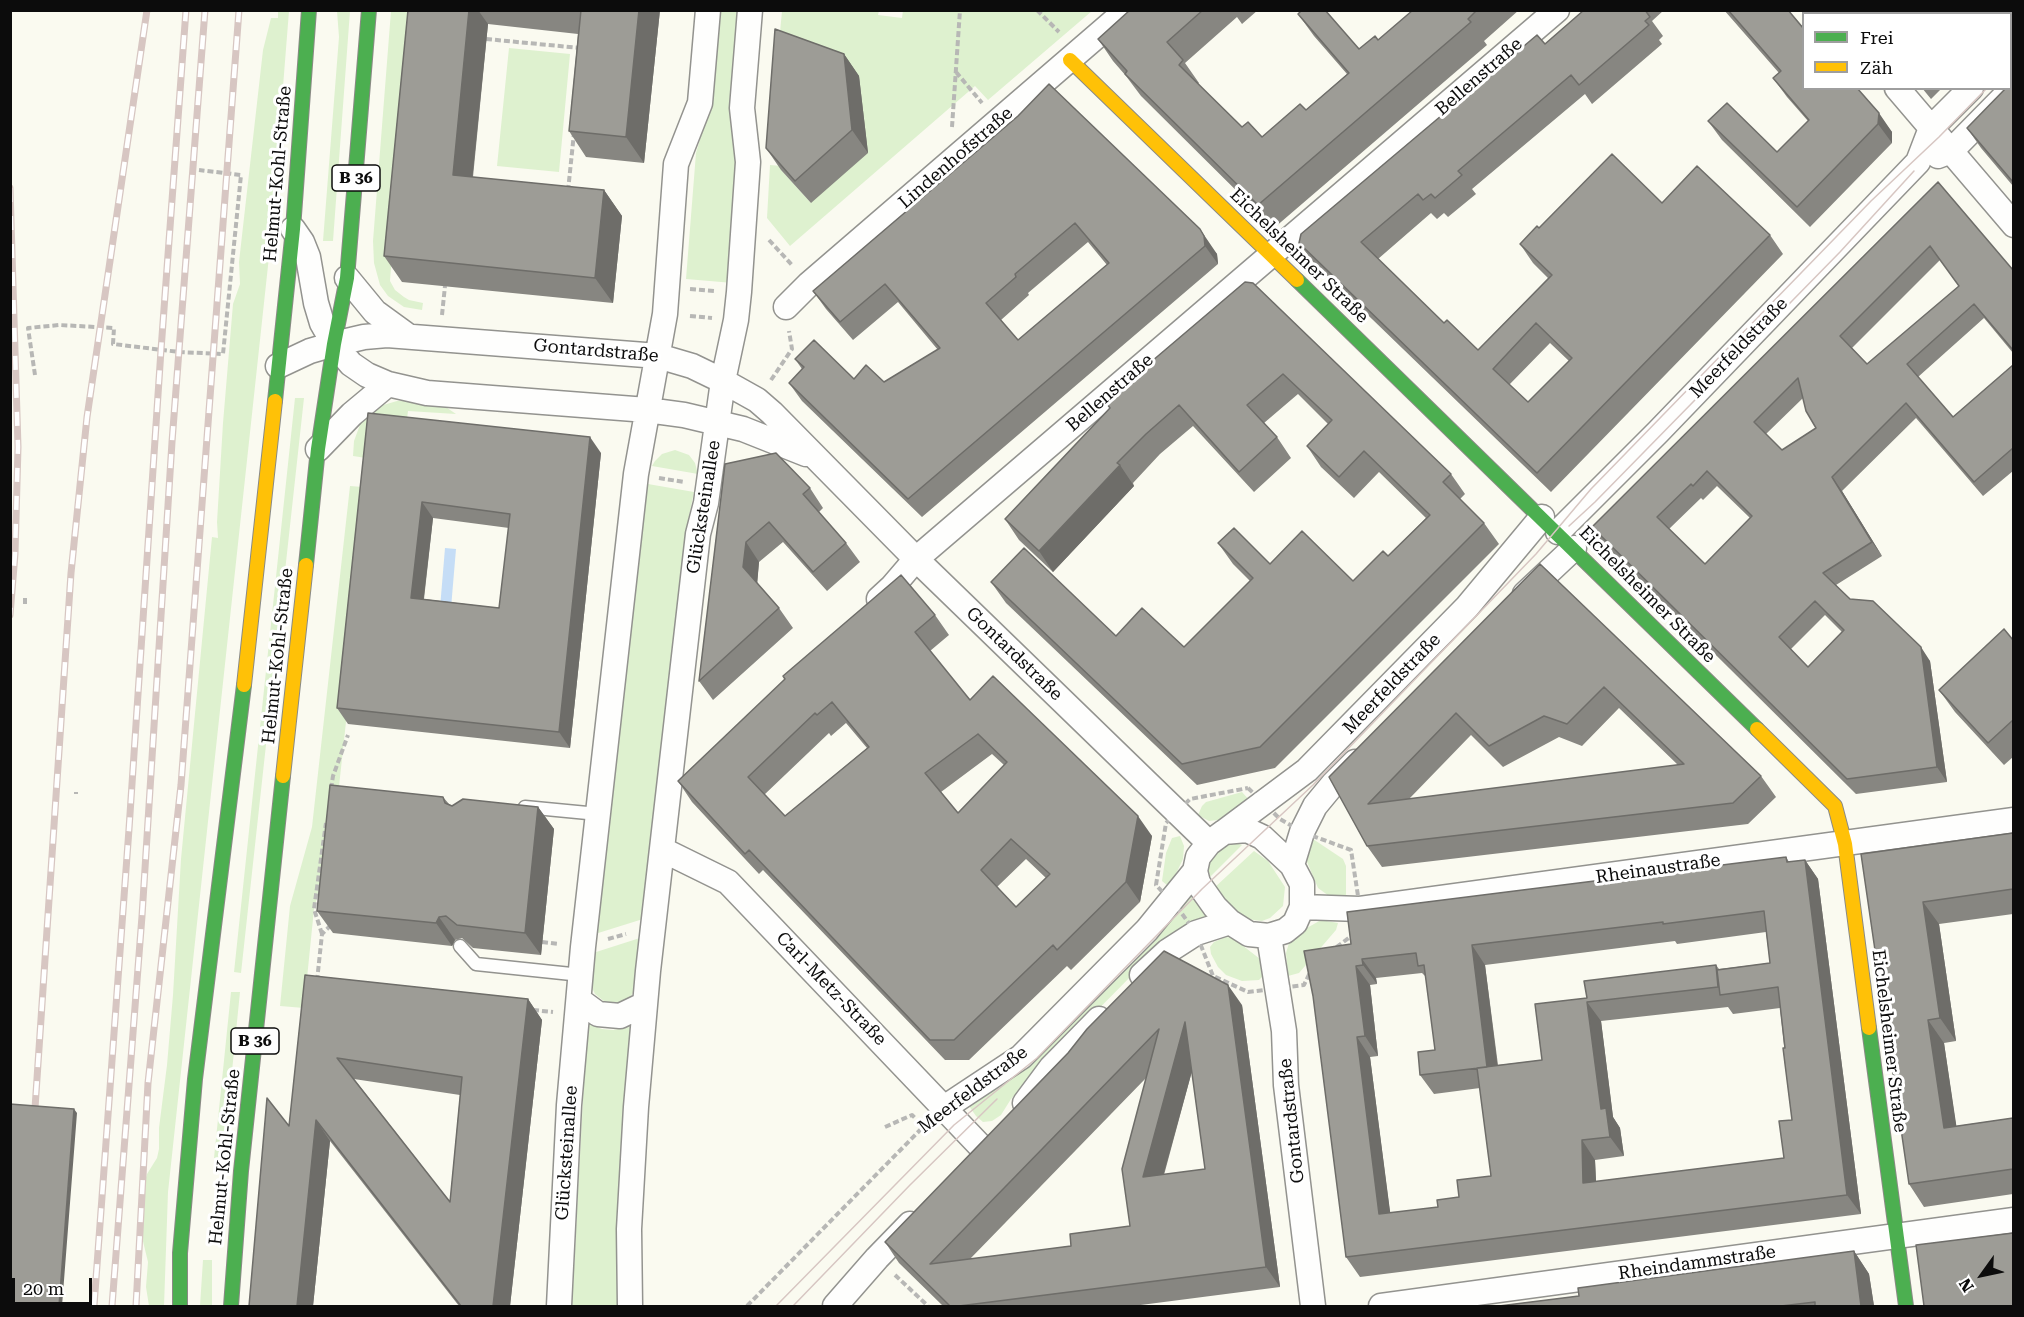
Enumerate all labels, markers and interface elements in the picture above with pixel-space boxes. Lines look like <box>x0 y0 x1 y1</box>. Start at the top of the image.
legend <box>1802 12 2012 90</box>
text: Frei <box>1860 27 1893 48</box>
street label: Bellenstraße <box>1431 33 1527 121</box>
text: Zäh <box>1860 57 1893 78</box>
street label: Helmut-Kohl-Straße <box>260 85 296 263</box>
street label: Lindenhofstraße <box>895 103 1017 213</box>
road number: B 36 <box>332 165 380 191</box>
street label: Eichelsheimer Straße <box>1225 184 1373 328</box>
street label: Meerfeldstraße <box>1686 293 1792 403</box>
street label: Gontardstraße <box>533 335 659 367</box>
street label: Bellenstraße <box>1062 349 1158 437</box>
street label: Glücksteinallee <box>683 439 725 575</box>
street label: Eichelsheimer Straße <box>1574 522 1720 668</box>
street label: Helmut-Kohl-Straße <box>258 567 298 745</box>
street label: Gontardstraße <box>961 603 1067 705</box>
street label: Meerfeldstraße <box>1339 629 1445 739</box>
street label: Rheinaustraße <box>1594 850 1722 888</box>
street label: Carl-Metz-Straße <box>771 928 891 1050</box>
street label: Eichelsheimer Straße <box>1867 948 1911 1134</box>
road number: B 36 <box>231 1028 279 1054</box>
street label: Meerfeldstraße <box>914 1042 1032 1138</box>
street label: Gontardstraße <box>1275 1057 1309 1185</box>
street label: Helmut-Kohl-Straße <box>205 1068 245 1246</box>
street label: Glücksteinallee <box>552 1085 582 1221</box>
street label: Rheindammstraße <box>1617 1241 1777 1285</box>
north arrow <box>1952 1245 2012 1305</box>
scale bar <box>15 1266 94 1304</box>
text: N <box>1955 1275 1978 1295</box>
text: 20 m <box>23 1278 64 1299</box>

